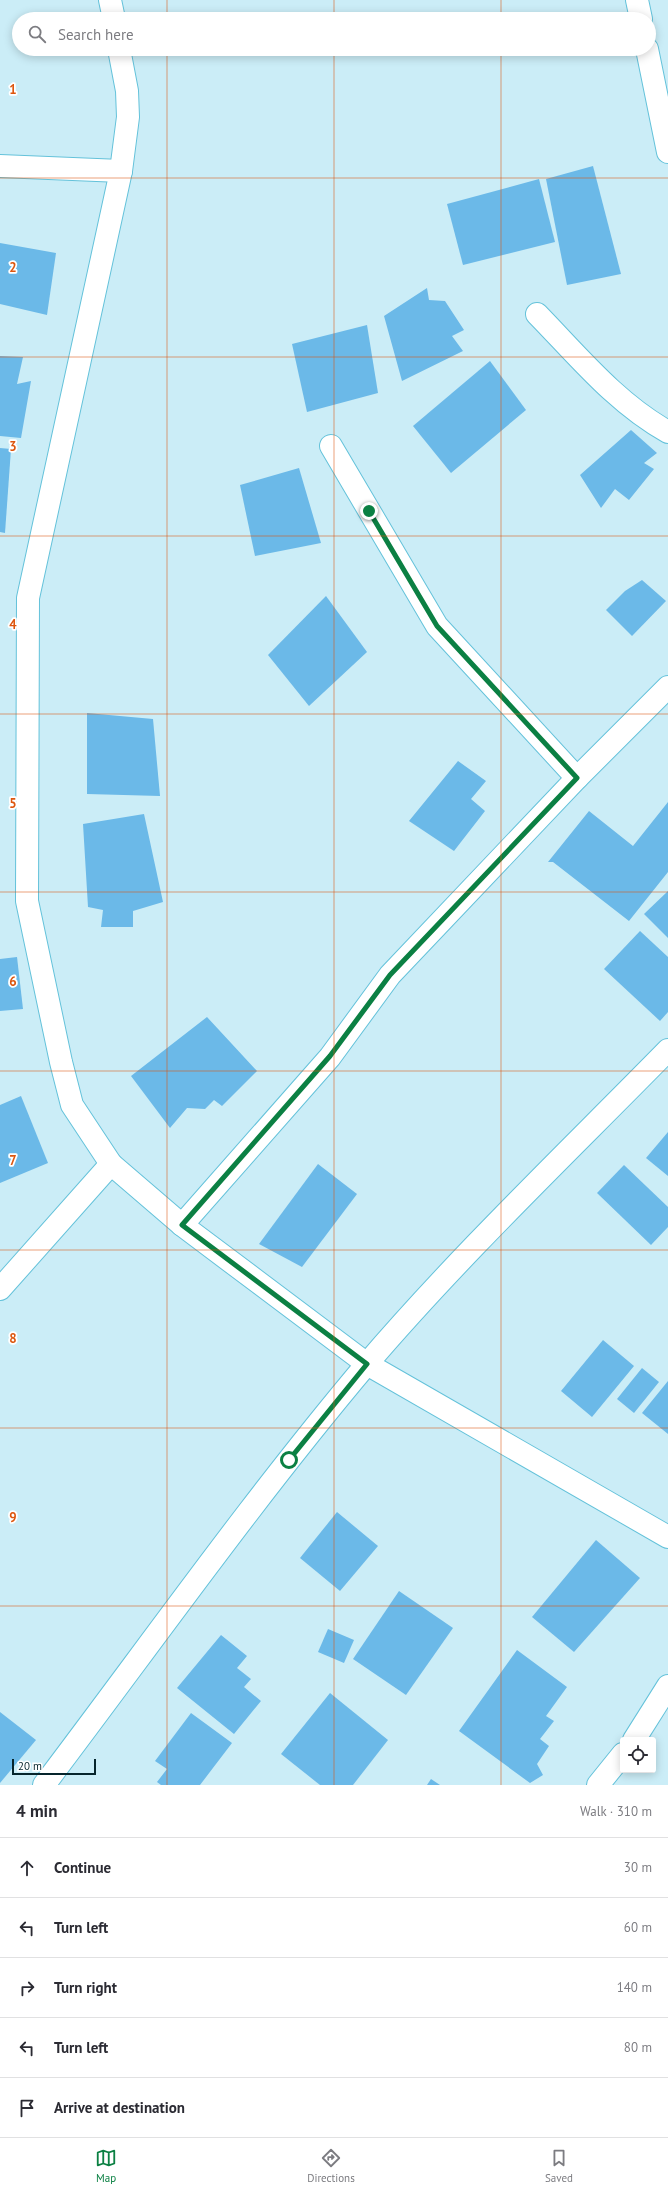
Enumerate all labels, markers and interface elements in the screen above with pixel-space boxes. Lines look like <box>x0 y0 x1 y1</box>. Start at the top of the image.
search box <box>12 12 656 56</box>
icon: search <box>26 23 48 45</box>
text: Search here <box>58 25 134 44</box>
text: 1 <box>9 81 17 98</box>
text: 2 <box>9 259 17 276</box>
text: 3 <box>9 438 17 455</box>
route end <box>360 502 378 520</box>
text: 4 <box>9 616 17 633</box>
text: 5 <box>9 795 17 812</box>
text: 6 <box>9 973 17 990</box>
text: 7 <box>9 1152 17 1169</box>
text: 8 <box>9 1330 17 1347</box>
route start <box>280 1451 298 1469</box>
text: 9 <box>9 1509 17 1526</box>
map controls <box>620 1737 656 1773</box>
button: locate <box>620 1737 656 1773</box>
scale bar <box>12 1757 96 1776</box>
text: 20 m <box>18 1759 42 1773</box>
text: 4 min <box>16 1800 57 1822</box>
text: Walk · 310 m <box>580 1803 652 1820</box>
icon: ahead <box>16 1857 38 1879</box>
text: Continue <box>54 1858 111 1877</box>
text: 30 m <box>624 1859 652 1876</box>
icon: left <box>16 1917 38 1939</box>
text: Turn left <box>54 1918 108 1937</box>
text: 60 m <box>624 1919 652 1936</box>
icon: right <box>16 1977 38 1999</box>
text: Turn right <box>54 1978 117 1997</box>
text: 140 m <box>617 1979 652 1996</box>
icon: left <box>16 2037 38 2059</box>
text: Turn left <box>54 2038 108 2057</box>
text: 80 m <box>624 2039 652 2056</box>
icon: arrive <box>16 2097 38 2119</box>
text: Arrive at destination <box>54 2098 185 2117</box>
tab: Map <box>95 2147 117 2185</box>
tab: Directions <box>307 2147 355 2185</box>
tab: Saved <box>545 2147 573 2185</box>

